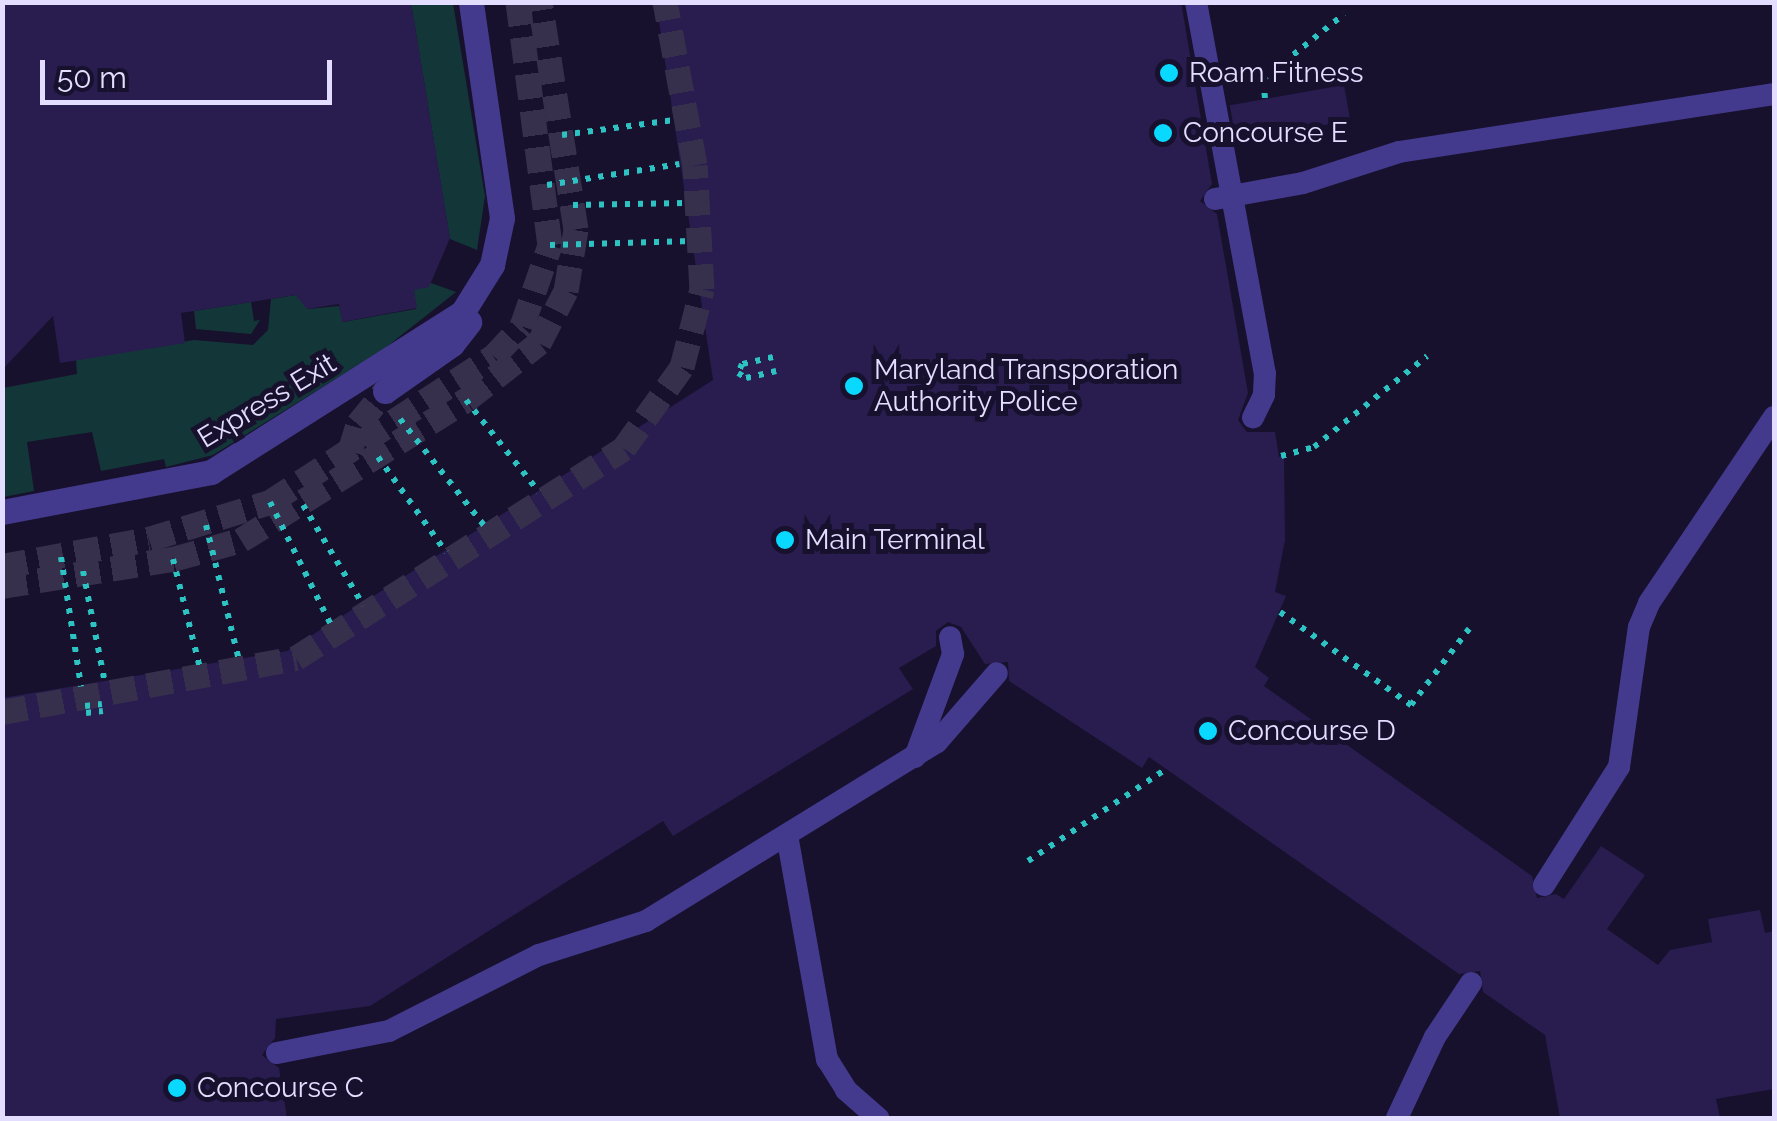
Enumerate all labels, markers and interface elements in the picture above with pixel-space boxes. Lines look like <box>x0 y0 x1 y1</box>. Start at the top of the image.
scale bar <box>45 40 338 102</box>
place label: Roam Fitness <box>1189 56 1363 90</box>
text: 50 m <box>57 60 127 95</box>
marker: Roam Fitness <box>1158 62 1180 84</box>
place label: Concourse E <box>1183 116 1348 150</box>
marker: Concourse E <box>1152 122 1174 144</box>
street label: Express Exit <box>192 347 342 455</box>
place label: Maryland Transporation Authority Police <box>874 353 1179 419</box>
marker: Maryland Transporation Authority Police <box>843 375 865 397</box>
place label: Main Terminal <box>805 523 985 557</box>
marker: Main Terminal <box>774 529 796 551</box>
place label: Concourse D <box>1228 714 1396 748</box>
marker: Concourse D <box>1197 720 1219 742</box>
place label: Concourse C <box>197 1071 364 1105</box>
marker: Concourse C <box>166 1077 188 1099</box>

